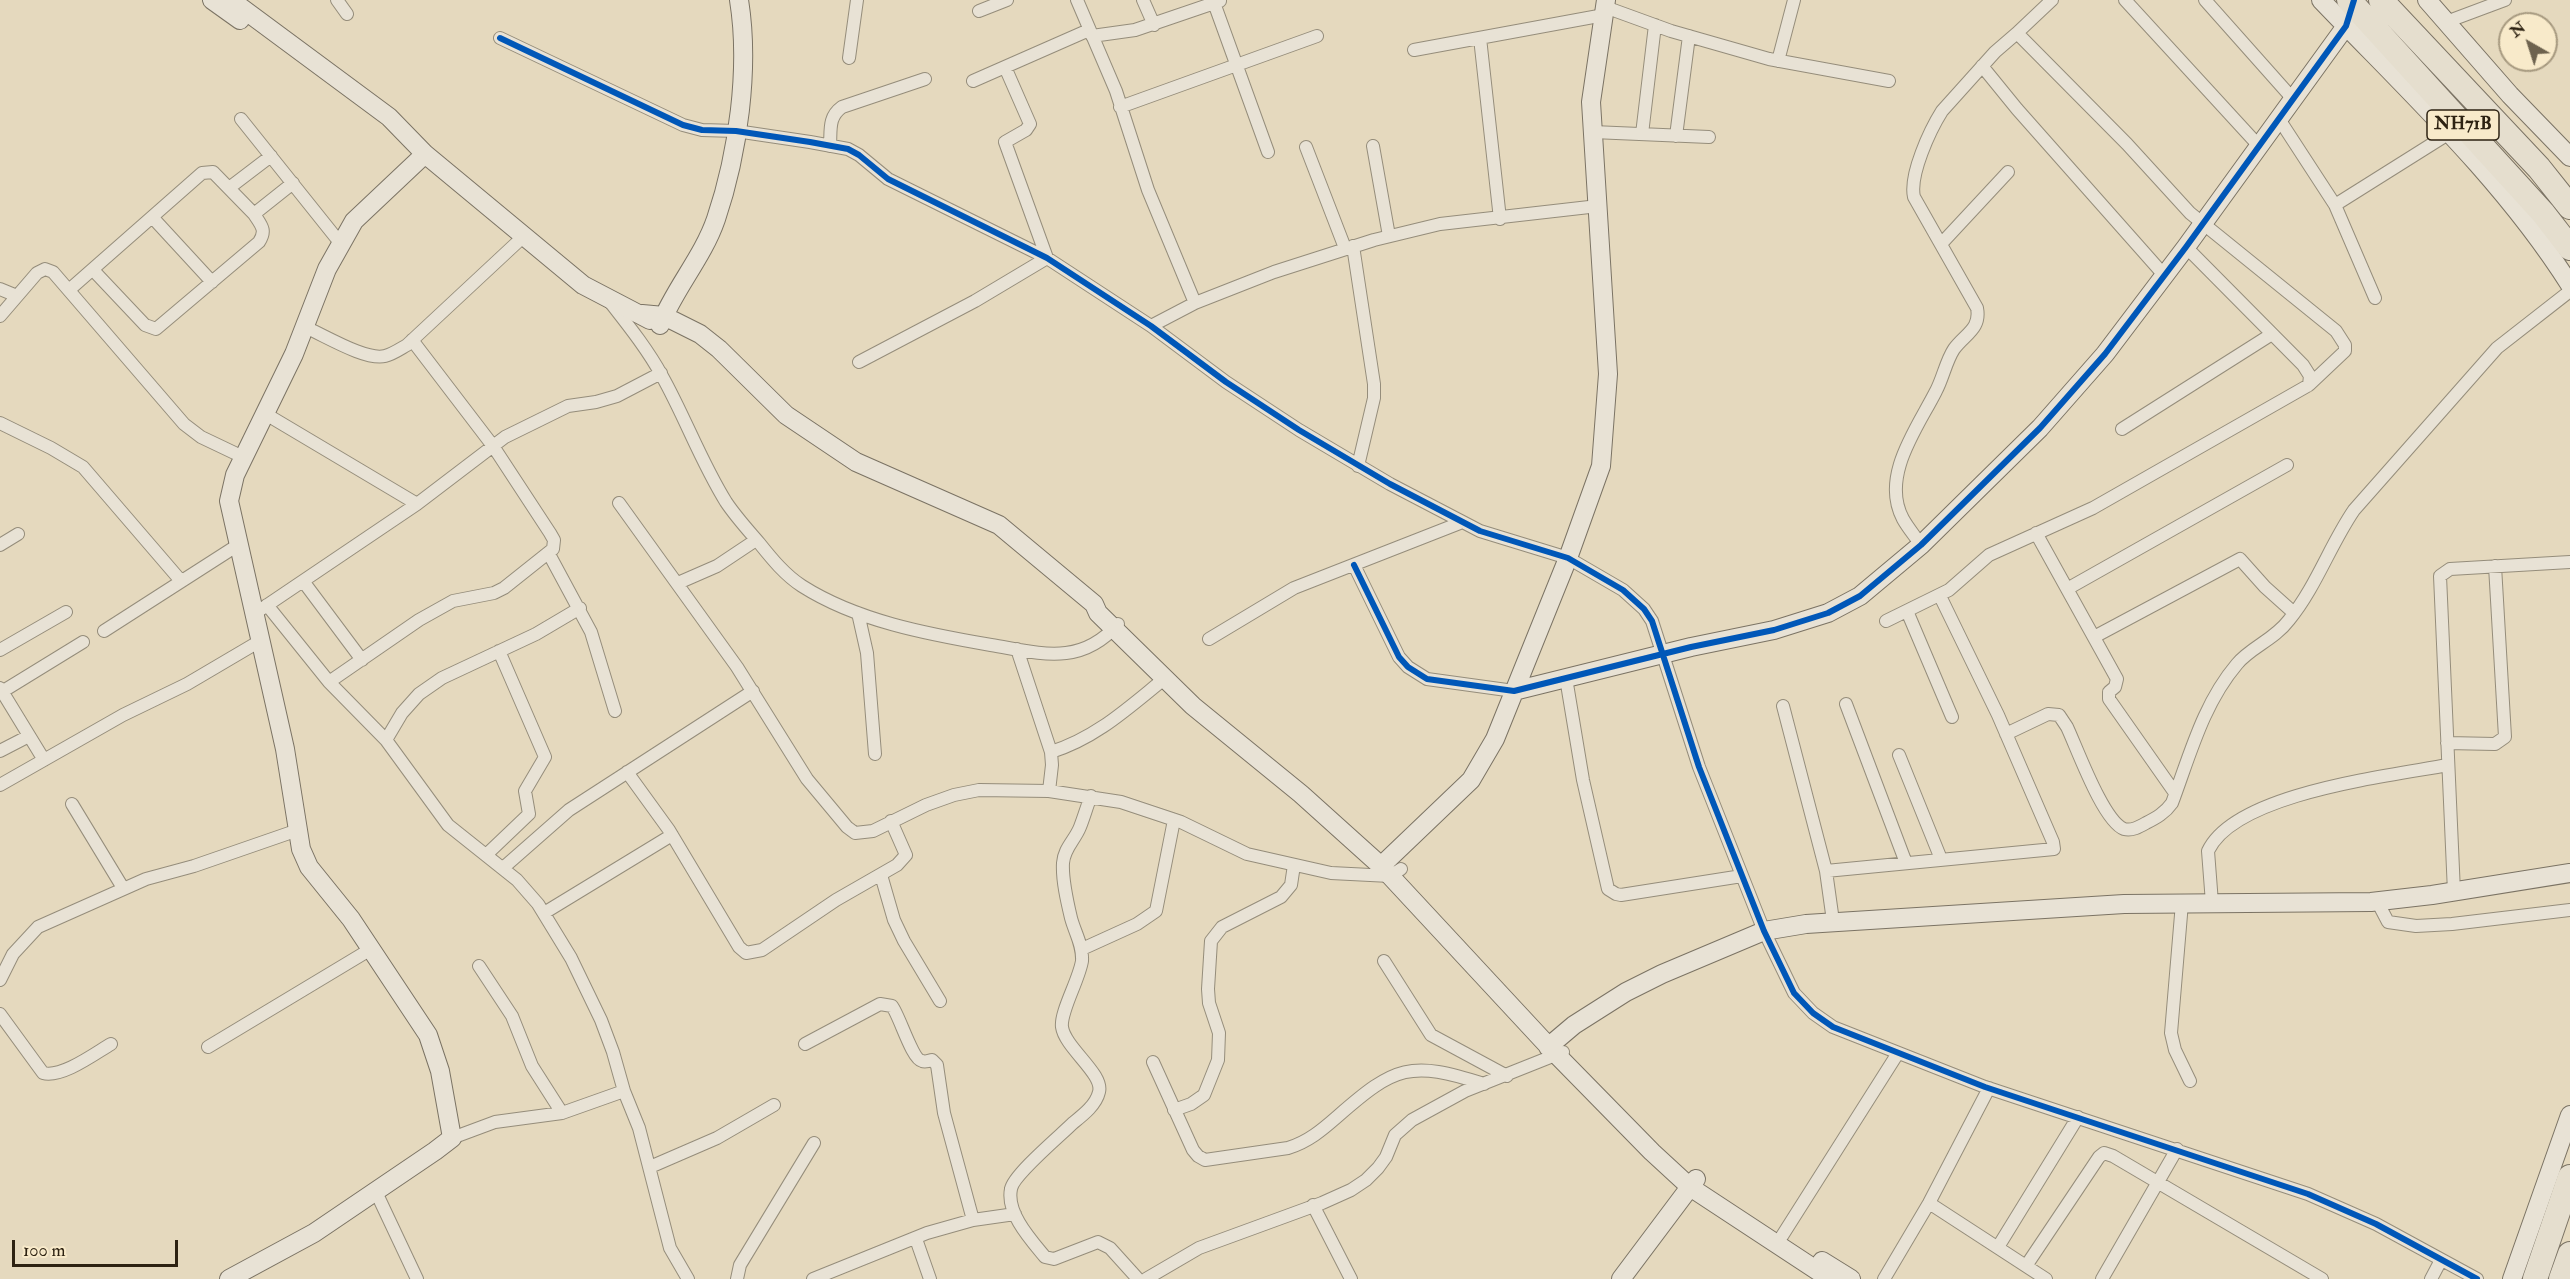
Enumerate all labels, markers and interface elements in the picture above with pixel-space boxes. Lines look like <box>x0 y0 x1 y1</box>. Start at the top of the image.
north arrow <box>2498 12 2558 72</box>
text: N <box>2506 17 2530 42</box>
road number: NH71B <box>2427 110 2499 140</box>
scale bar <box>15 1228 182 1266</box>
text: 100 m <box>23 1239 66 1262</box>

